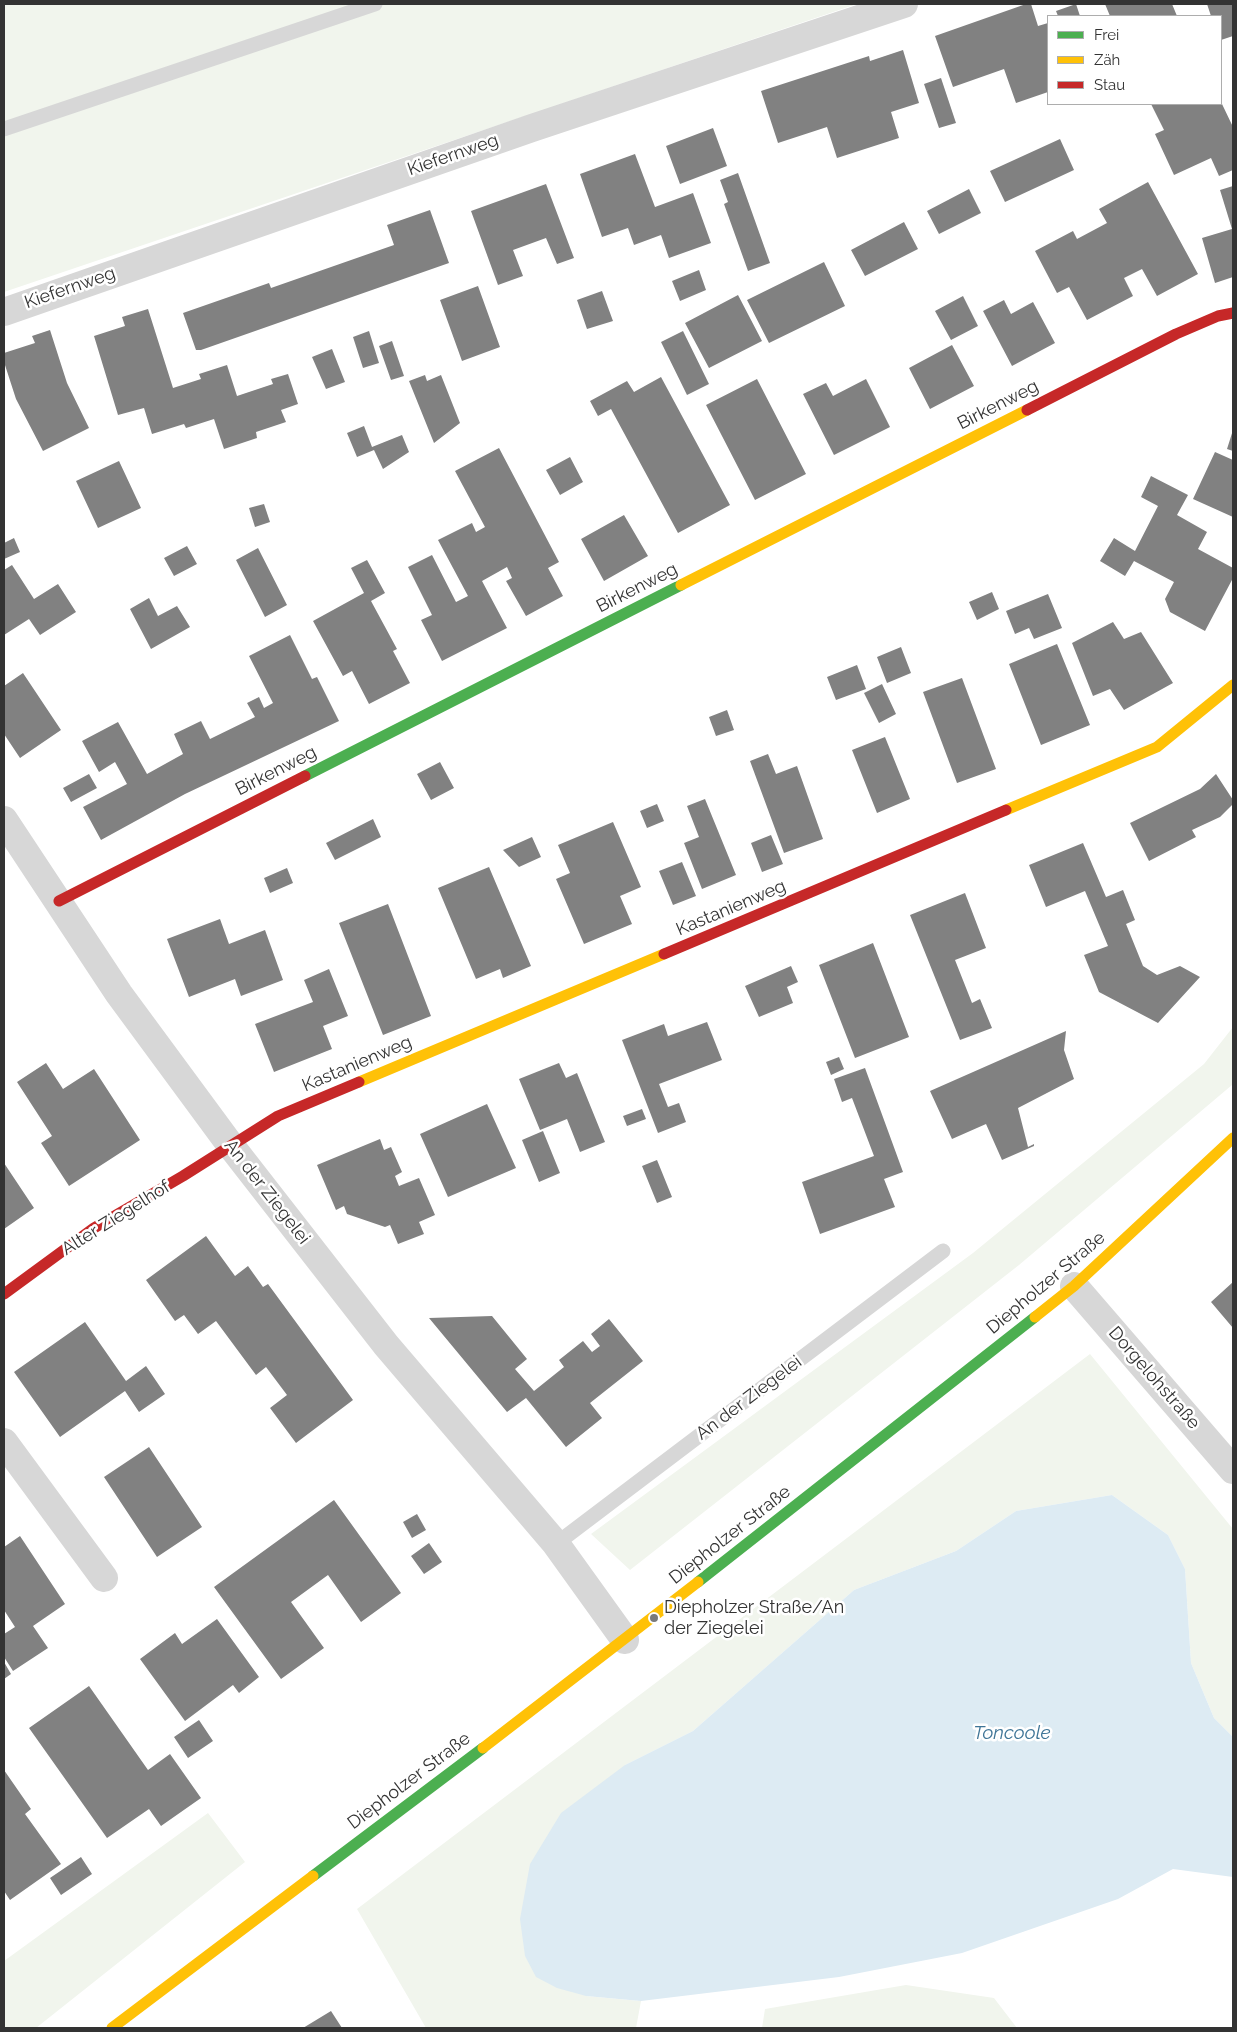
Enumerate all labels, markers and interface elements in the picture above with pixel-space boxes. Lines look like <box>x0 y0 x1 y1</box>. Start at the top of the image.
legend <box>1047 15 1222 105</box>
text: Frei <box>1094 26 1119 44</box>
text: Zäh <box>1094 51 1120 69</box>
text: Stau <box>1094 76 1125 94</box>
street label: Kiefernweg <box>405 129 501 181</box>
street label: Kiefernweg <box>22 262 118 314</box>
street label: Birkenweg <box>954 375 1042 435</box>
street label: Birkenweg <box>593 558 681 618</box>
street label: Birkenweg <box>232 741 320 801</box>
street label: Kastanienweg <box>673 875 789 941</box>
street label: Kastanienweg <box>299 1031 415 1097</box>
street label: An der Ziegelei <box>219 1135 315 1249</box>
street label: Alter Ziegelhof <box>58 1176 174 1260</box>
street label: Diepholzer Straße <box>982 1227 1110 1339</box>
street label: Dorgelohstraße <box>1104 1322 1204 1434</box>
street label: An der Ziegelei <box>692 1351 806 1445</box>
street label: Diepholzer Straße <box>665 1481 795 1589</box>
place label: Diepholzer Straße/An der Ziegelei <box>664 1597 844 1640</box>
marker: Diepholzer Straße/An der Ziegelei <box>648 1612 660 1624</box>
water label: Toncoole <box>973 1722 1051 1744</box>
street label: Diepholzer Straße <box>343 1728 475 1834</box>

